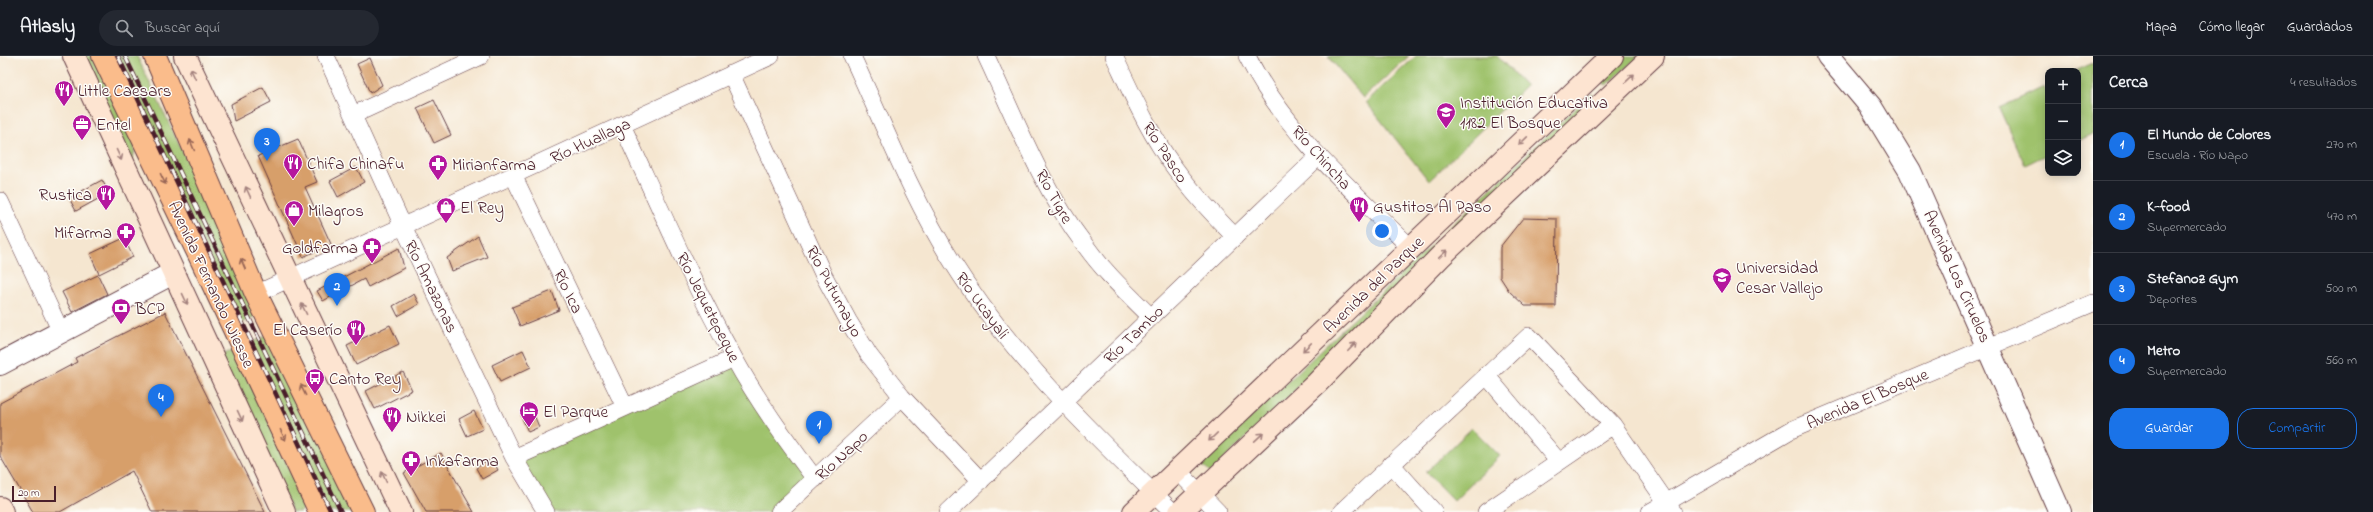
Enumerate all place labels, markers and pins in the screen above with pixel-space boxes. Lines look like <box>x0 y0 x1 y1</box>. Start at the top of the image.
restaurant icon: Little Caesars <box>53 79 75 107</box>
place label: Little Caesars <box>78 79 171 104</box>
place label: Institución Educativa 1182 El Bosque <box>1460 91 1608 136</box>
school or university icon: Institución Educativa 1182 El Bosque <box>1435 101 1457 129</box>
office icon: Entel <box>71 113 93 141</box>
place label: Entel <box>96 113 131 138</box>
pin: 3 <box>254 128 280 161</box>
restaurant icon: Chifa Chinafu <box>282 152 304 180</box>
place label: Chifa Chinafu <box>307 152 404 177</box>
pharmacy icon: Mirianfarma <box>427 153 449 181</box>
place label: Mirianfarma <box>452 153 536 178</box>
place label: Rustica <box>39 183 92 208</box>
restaurant icon: Rustica <box>95 183 117 211</box>
restaurant icon: Gustitos Al Paso <box>1348 195 1370 223</box>
place label: Gustitos Al Paso <box>1373 195 1491 220</box>
shop icon: El Rey <box>435 196 457 224</box>
place label: El Rey <box>460 196 504 222</box>
shop icon: Milagros <box>283 199 305 227</box>
place label: Milagros <box>308 199 364 226</box>
place label: Mifarma <box>54 221 112 246</box>
pharmacy icon: Mifarma <box>115 221 137 249</box>
place label: Goldfarma <box>282 236 358 261</box>
pharmacy icon: Goldfarma <box>361 236 383 264</box>
place label: Universidad Cesar Vallejo <box>1736 256 1823 301</box>
school or university icon: Universidad Cesar Vallejo <box>1711 266 1733 294</box>
pin: 2 <box>324 273 350 306</box>
bank icon: BCP <box>110 297 132 325</box>
place label: BCP <box>134 297 165 322</box>
place label: El Caserío <box>273 318 342 343</box>
restaurant icon: El Caserío <box>345 318 367 346</box>
bus stop icon: Canto Rey <box>304 367 326 395</box>
place label: Canto Rey <box>329 367 401 393</box>
pin: 4 <box>148 384 174 417</box>
hotel icon: El Parque <box>518 400 540 428</box>
place label: El Parque <box>543 400 608 425</box>
restaurant icon: Nikkei <box>381 405 403 433</box>
place label: Nikkei <box>406 405 446 430</box>
pin: 1 <box>806 411 832 444</box>
pharmacy icon: Inkafarma <box>400 449 422 477</box>
place label: Inkafarma <box>425 449 499 474</box>

